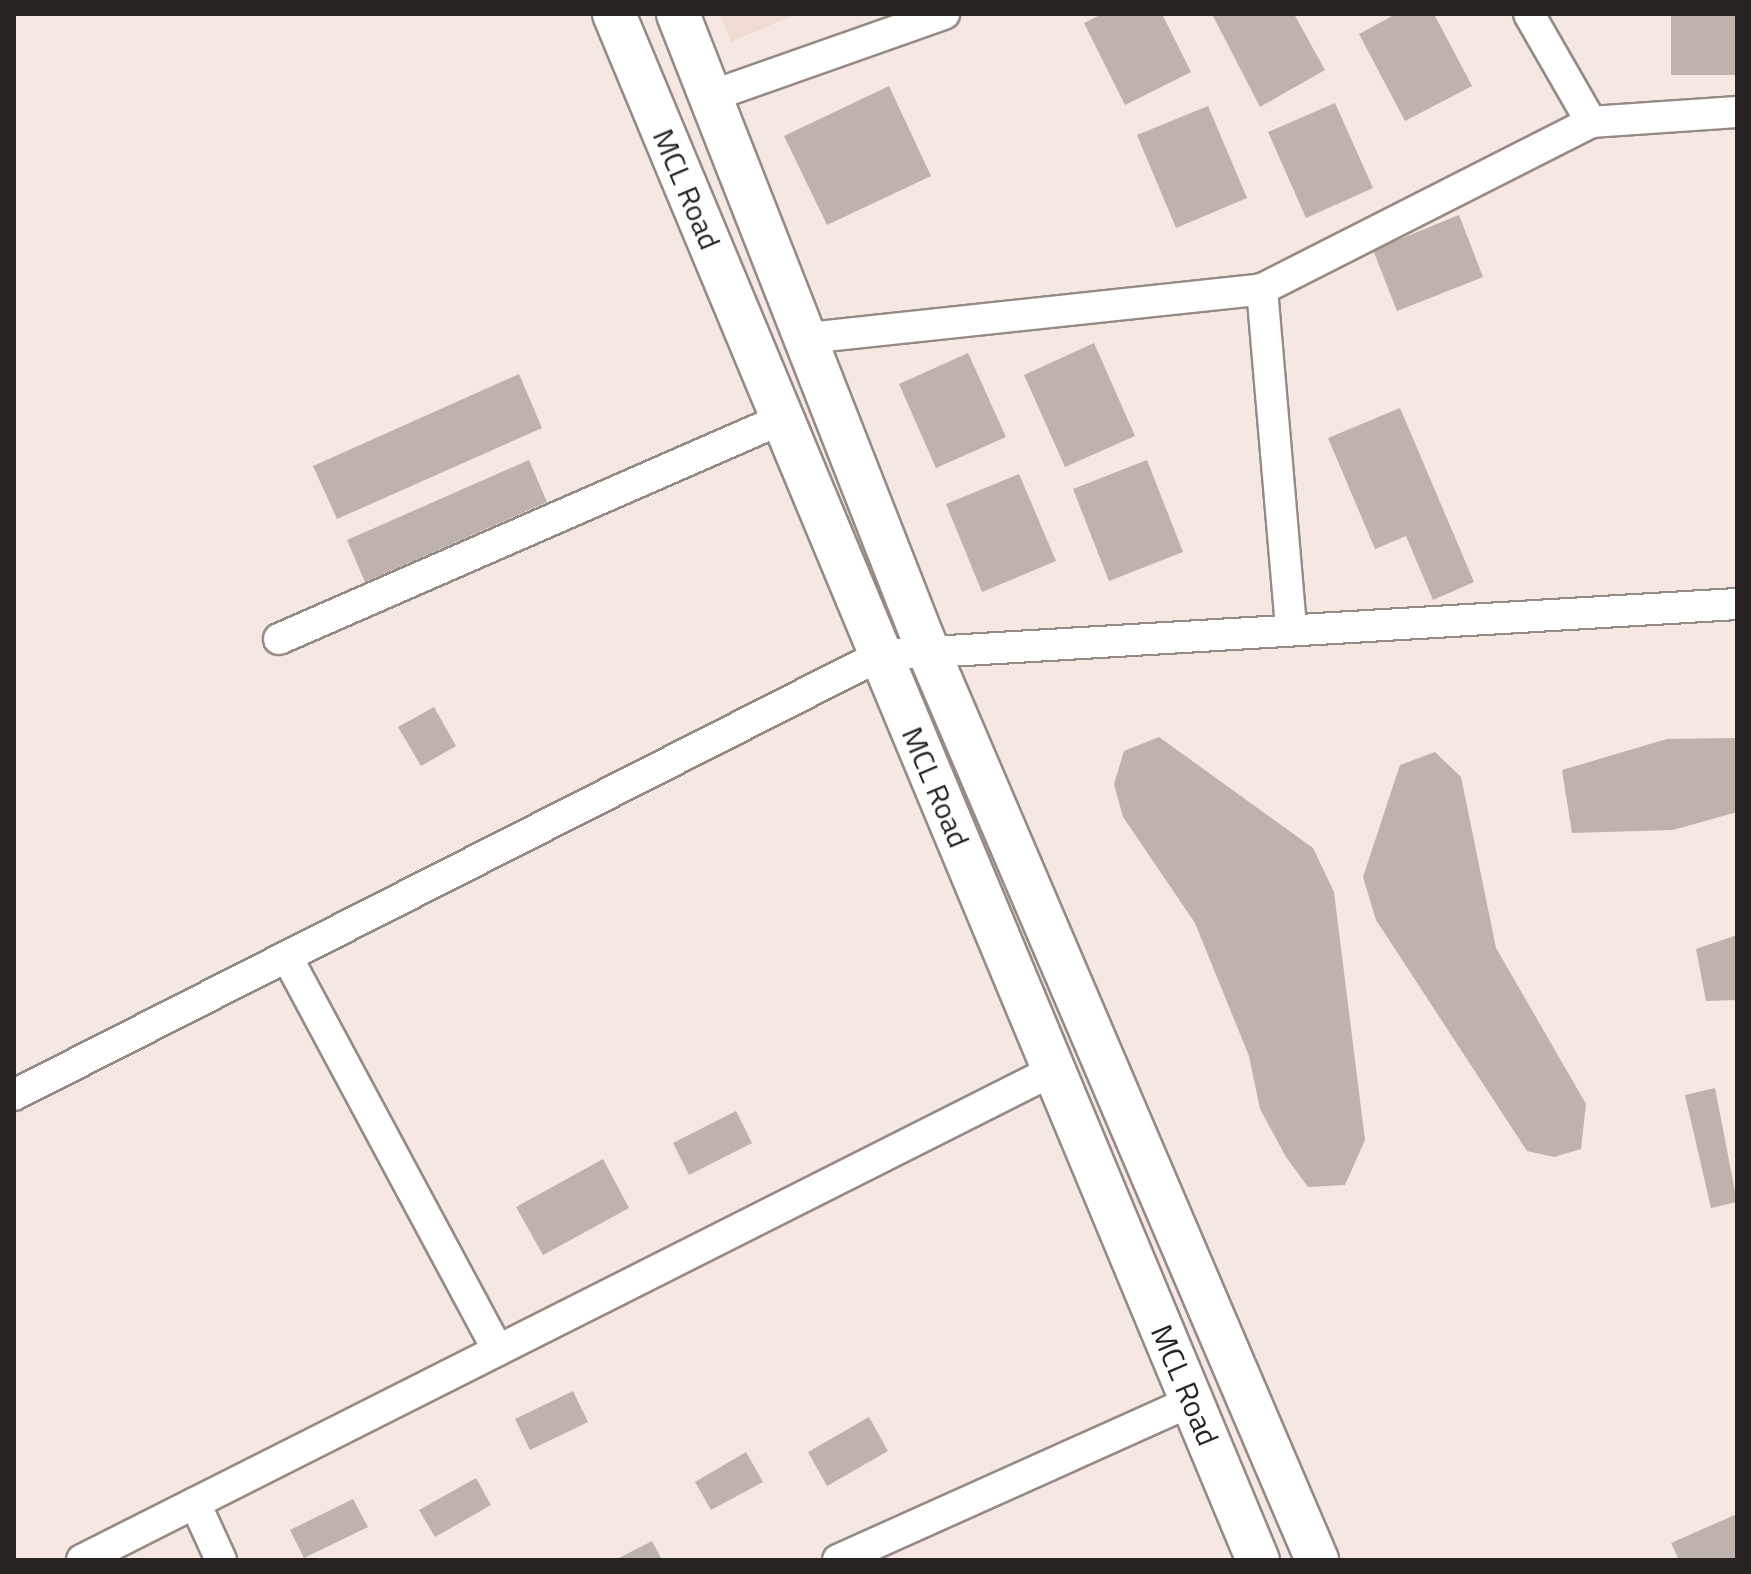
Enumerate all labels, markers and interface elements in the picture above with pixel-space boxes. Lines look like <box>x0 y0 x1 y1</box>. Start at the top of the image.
street label: MCL Road <box>646 123 728 255</box>
street label: MCL Road <box>895 721 977 853</box>
street label: MCL Road <box>1144 1319 1226 1451</box>

